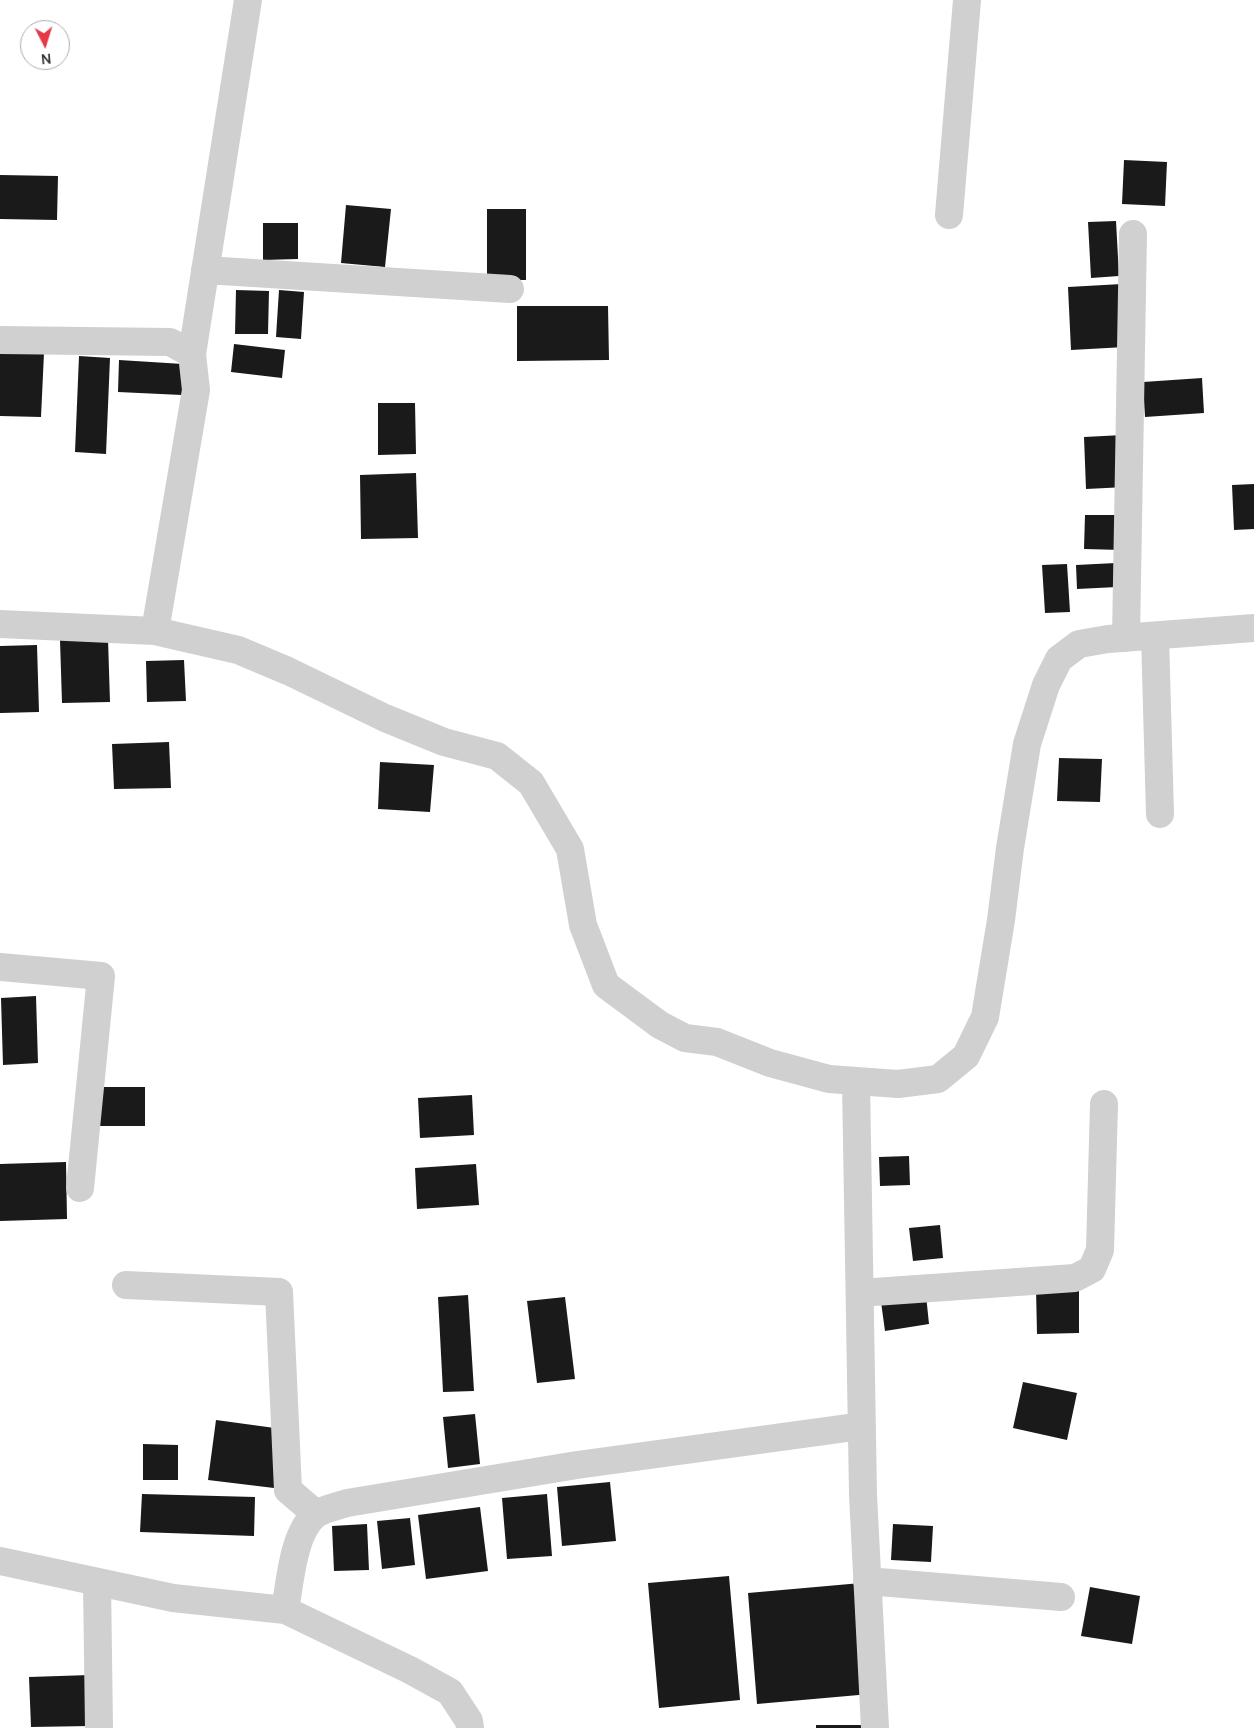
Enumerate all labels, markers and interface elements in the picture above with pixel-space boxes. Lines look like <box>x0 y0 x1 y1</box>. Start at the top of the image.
north arrow <box>20 20 70 70</box>
text: N <box>40 50 52 69</box>

